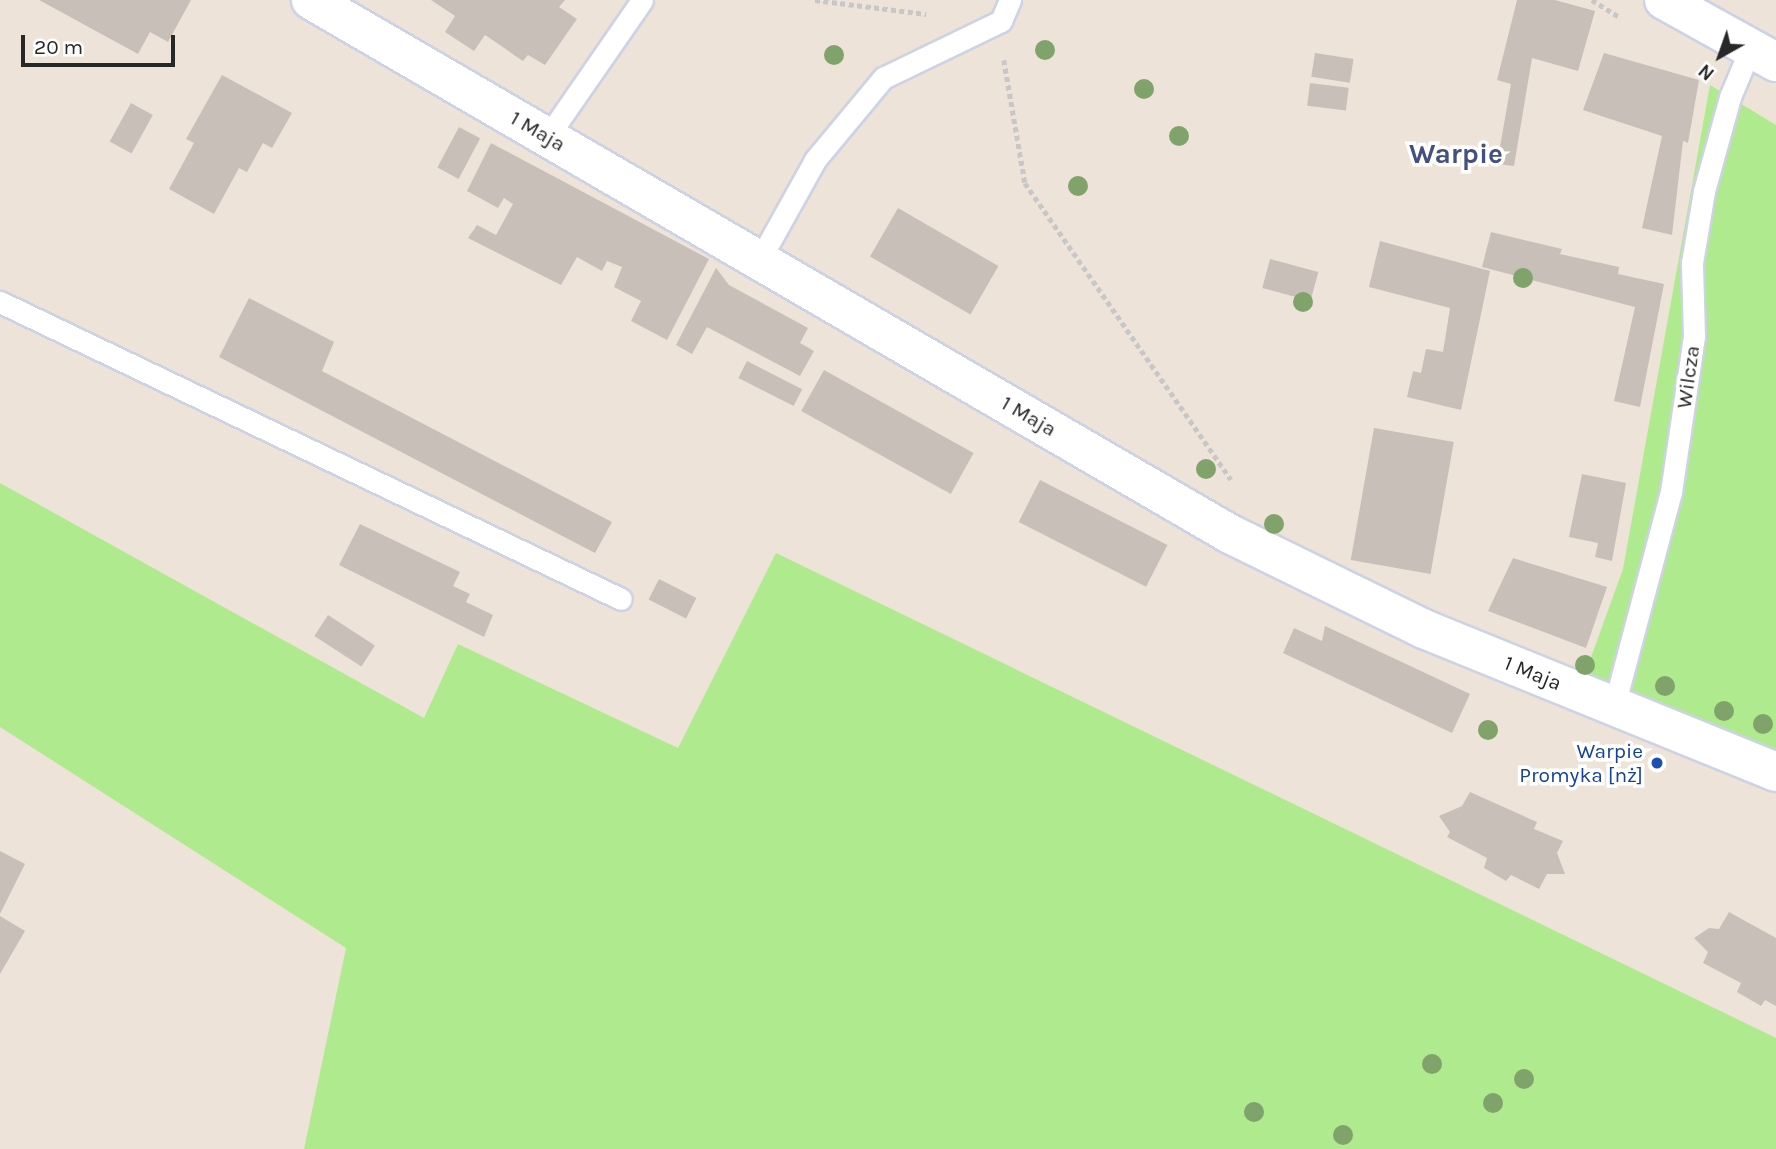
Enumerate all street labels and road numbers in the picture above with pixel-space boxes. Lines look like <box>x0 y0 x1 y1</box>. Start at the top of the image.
street label: 1 Maja <box>506 105 570 157</box>
street label: Wilcza <box>1671 344 1705 410</box>
street label: 1 Maja <box>997 390 1061 442</box>
street label: 1 Maja <box>1501 650 1565 696</box>

